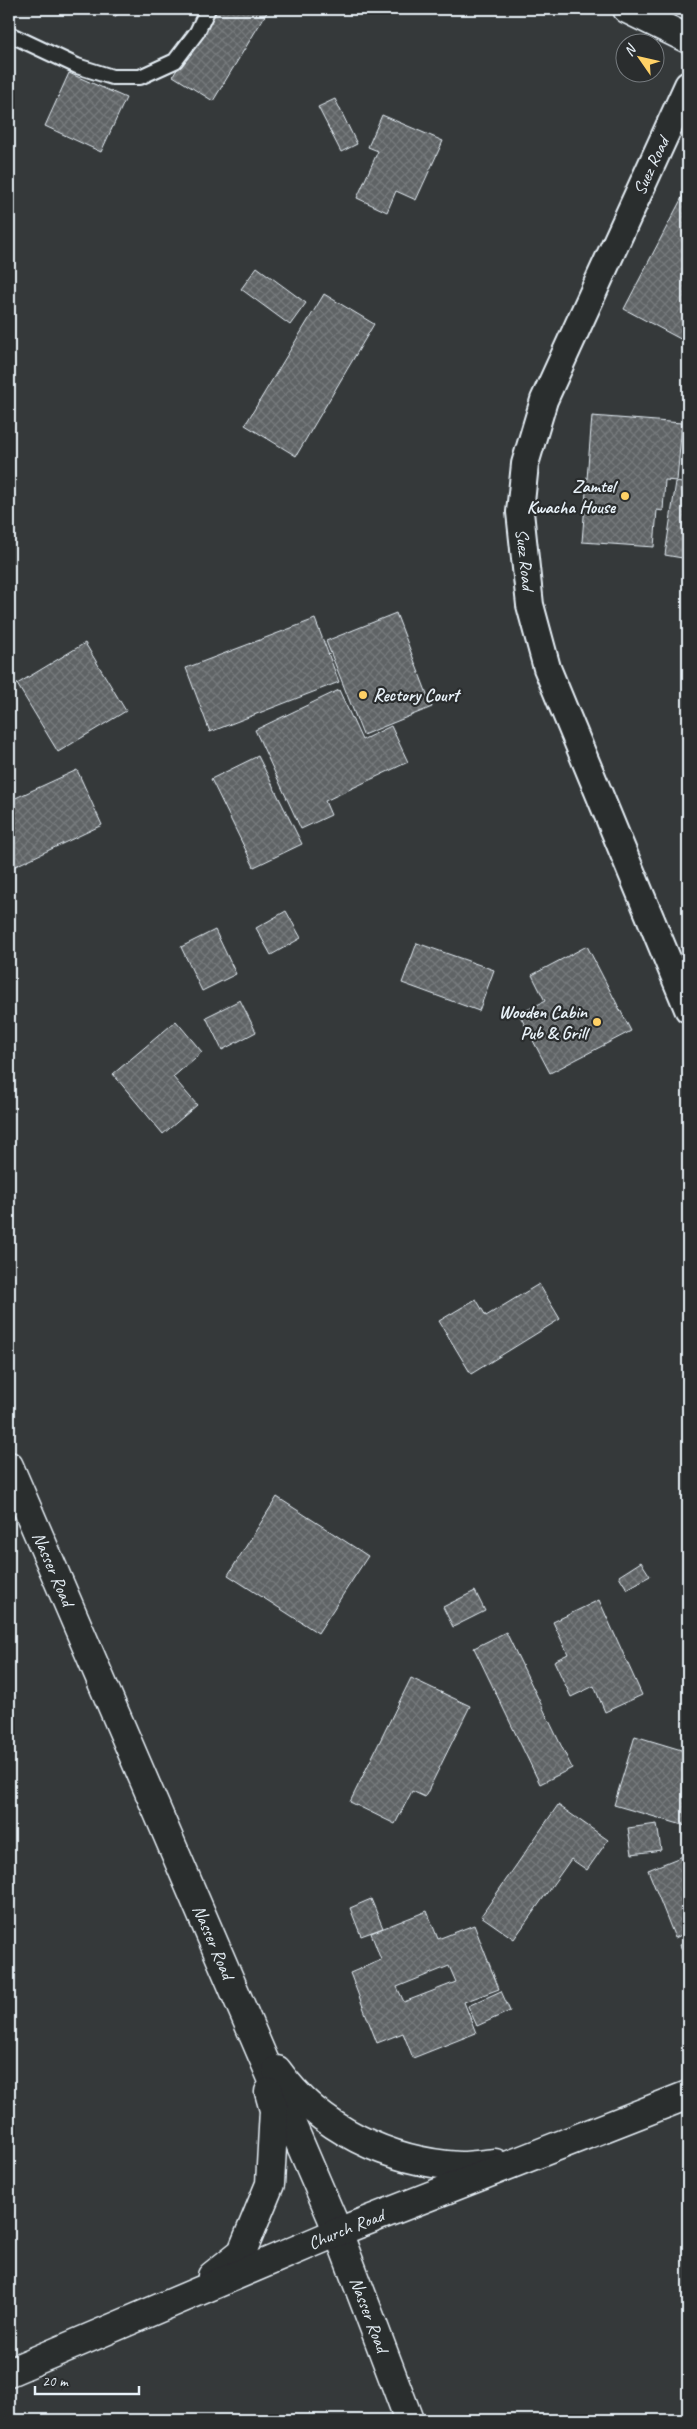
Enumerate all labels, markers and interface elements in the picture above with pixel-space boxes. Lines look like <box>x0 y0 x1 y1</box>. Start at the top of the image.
north arrow <box>614 32 664 82</box>
text: N <box>620 41 640 59</box>
street label: Suez Road <box>628 131 675 198</box>
place label: Zamtel Kwacha House <box>527 475 619 518</box>
marker: Zamtel Kwacha House <box>619 490 631 502</box>
street label: Suez Road <box>511 528 540 594</box>
place label: Rectory Court <box>373 684 462 706</box>
marker: Rectory Court <box>357 689 369 701</box>
place label: Wooden Cabin Pub & Grill <box>499 1001 591 1044</box>
marker: Wooden Cabin Pub & Grill <box>591 1016 603 1028</box>
street label: Nasser Road <box>28 1529 80 1612</box>
street label: Nasser Road <box>188 1902 240 1985</box>
street label: Church Road <box>305 2203 390 2254</box>
street label: Nasser Road <box>345 2274 394 2358</box>
scale bar <box>35 2364 139 2396</box>
text: 20 m <box>42 2372 69 2391</box>

